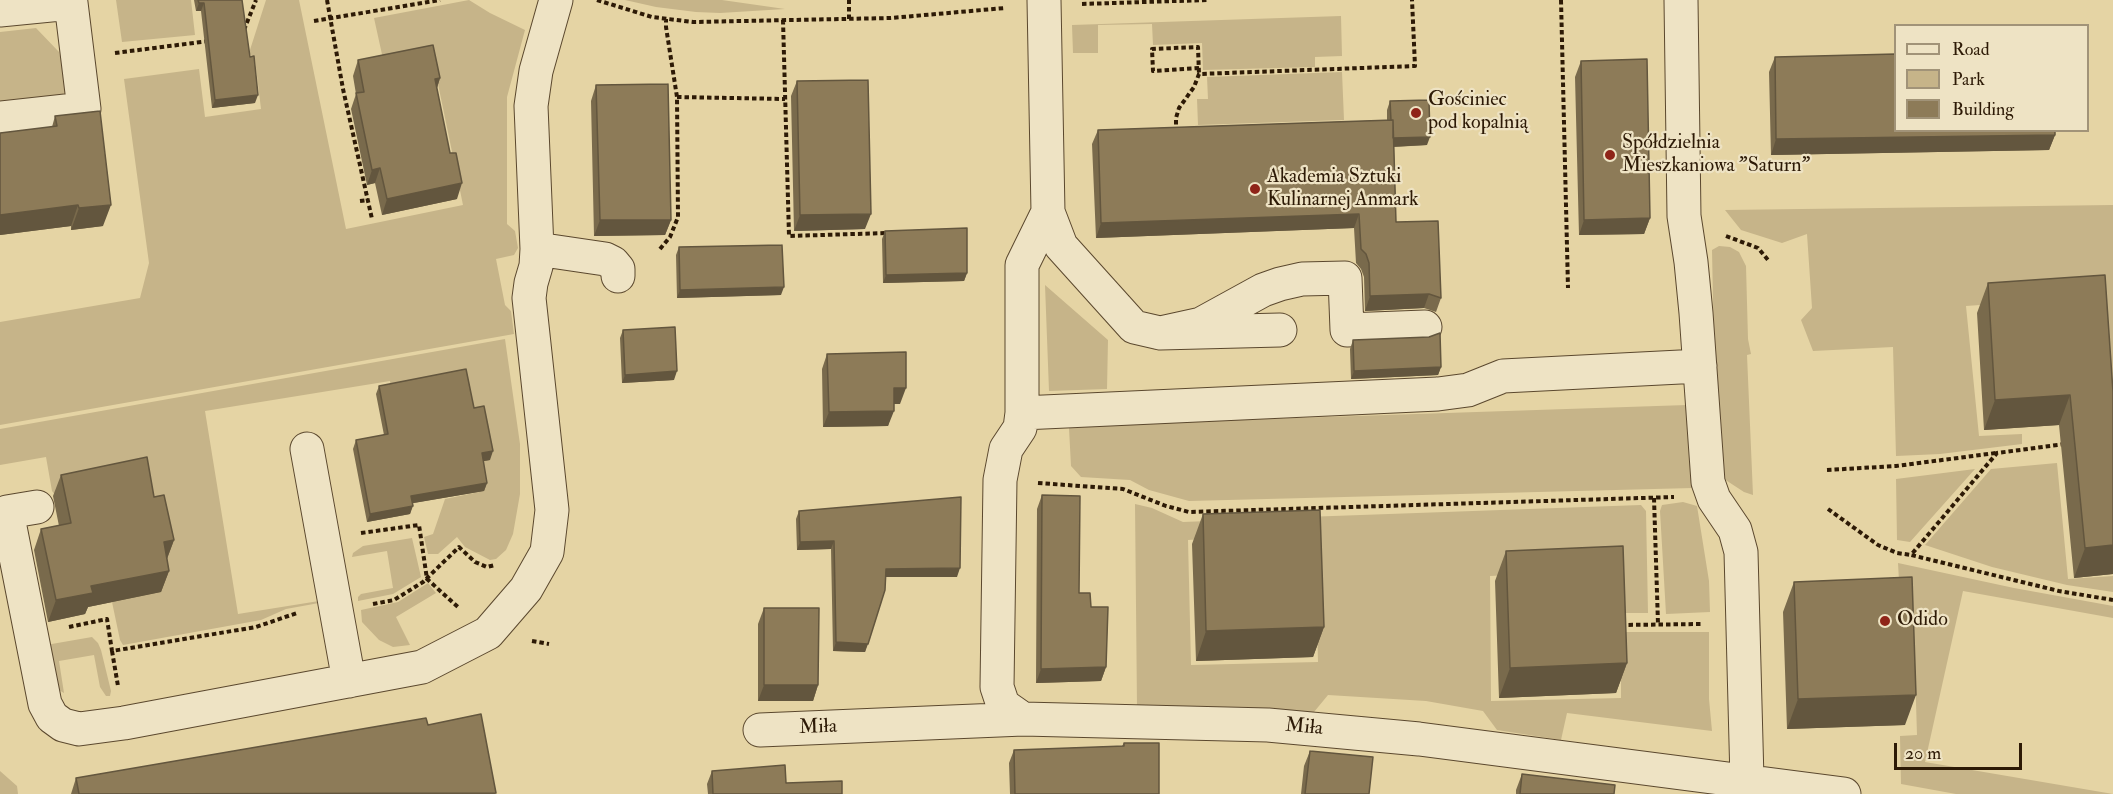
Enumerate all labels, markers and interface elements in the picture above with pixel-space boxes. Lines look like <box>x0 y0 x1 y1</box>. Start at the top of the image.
legend <box>1894 24 2089 132</box>
text: Road <box>1952 38 1990 61</box>
text: Park <box>1952 68 1985 91</box>
place label: Gościniec pod kopalnią <box>1428 89 1528 136</box>
text: Building <box>1952 98 2014 121</box>
marker: Gościniec pod kopalnią <box>1409 106 1423 120</box>
place label: Spółdzielnia Mieszkaniowa "Saturn" <box>1622 132 1810 179</box>
marker: Spółdzielnia Mieszkaniowa "Saturn" <box>1603 148 1617 162</box>
place label: Akademia Sztuki Kulinarnej Anmark <box>1267 166 1419 213</box>
marker: Akademia Sztuki Kulinarnej Anmark <box>1248 182 1262 196</box>
place label: Odido <box>1897 609 1948 633</box>
marker: Odido <box>1878 614 1892 628</box>
street label: Miła <box>1284 714 1324 742</box>
street label: Miła <box>799 715 837 741</box>
scale bar <box>1897 731 2024 769</box>
text: 20 m <box>1905 742 1941 765</box>

